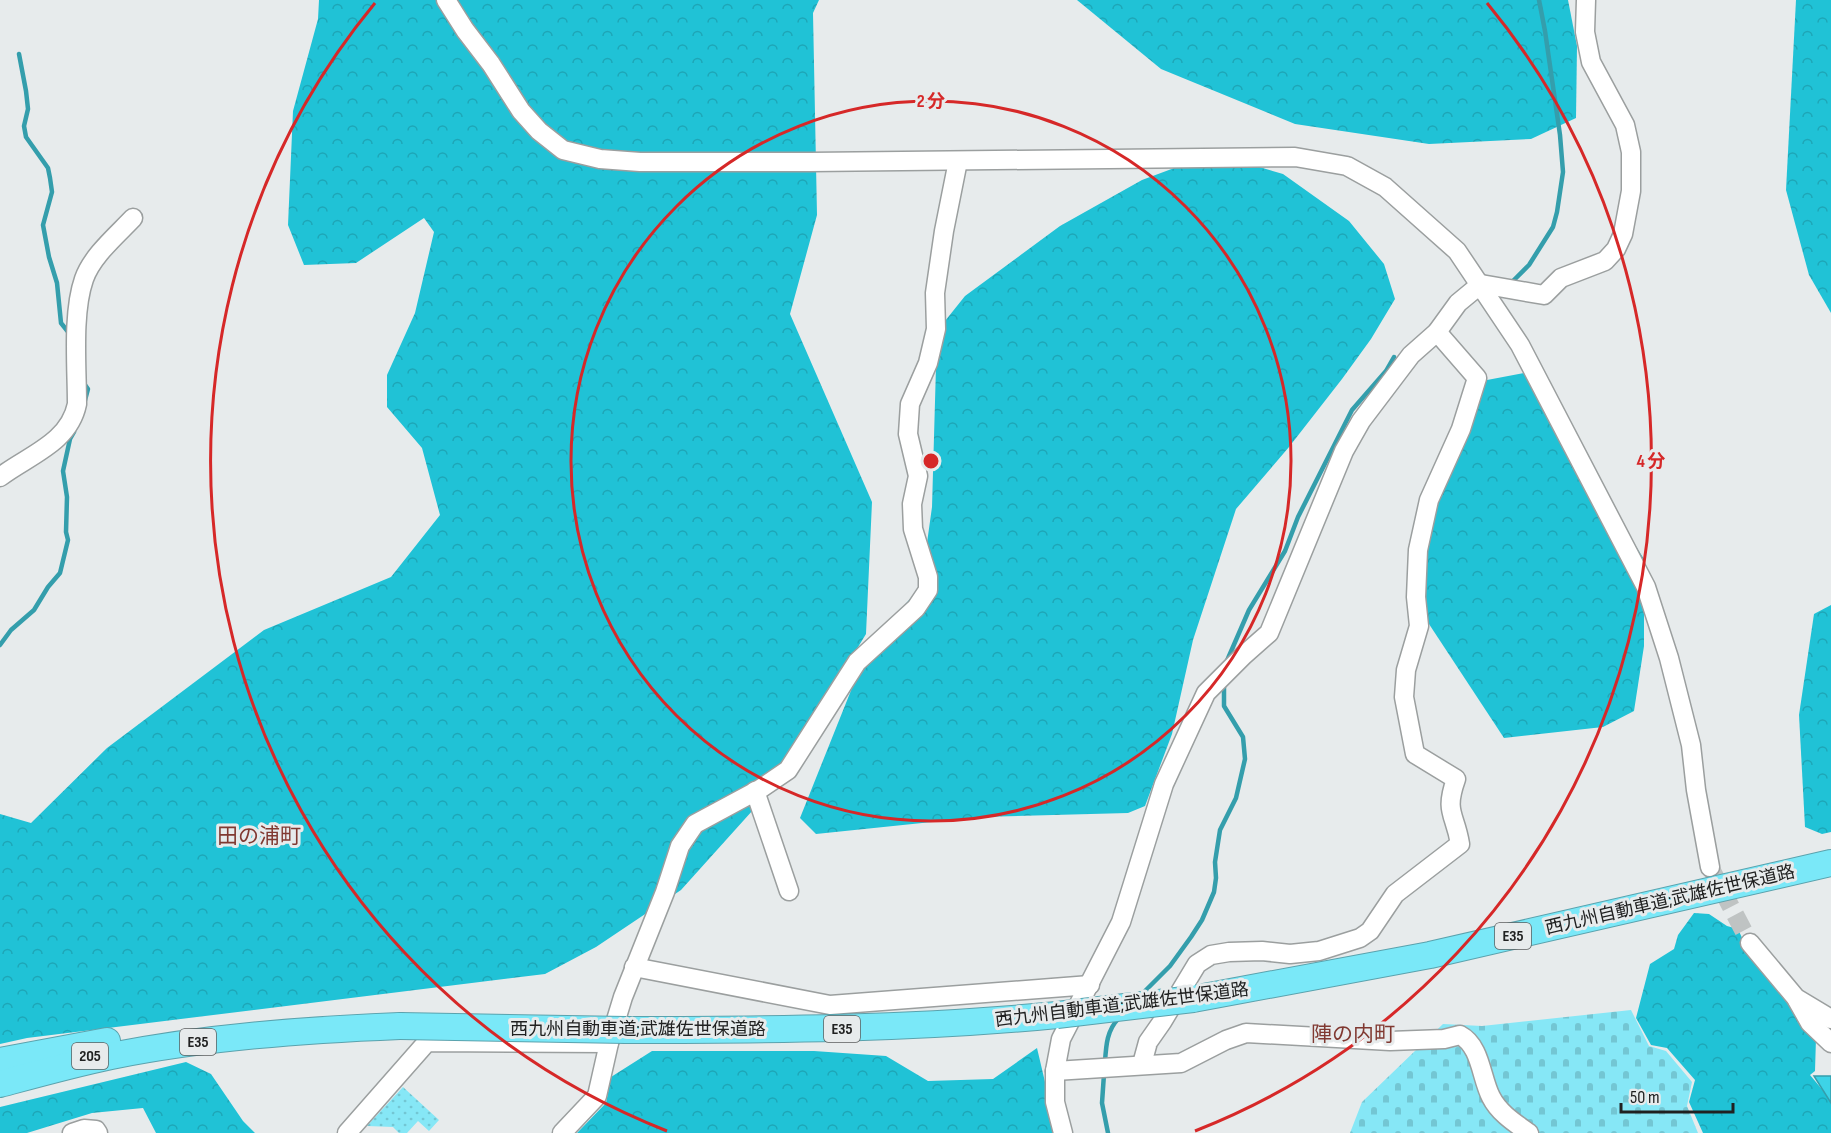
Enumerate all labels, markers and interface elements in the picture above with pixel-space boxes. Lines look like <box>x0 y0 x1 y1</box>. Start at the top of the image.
text: 2 分 <box>917 91 945 112</box>
centre of rings <box>921 451 941 471</box>
text: 4 分 <box>1636 451 1666 472</box>
district label: 田の浦町 <box>217 824 301 849</box>
street label: 西九州自動車道;武雄佐世保道路 <box>1543 861 1797 939</box>
road number: E35 <box>1495 923 1531 949</box>
street label: 西九州自動車道;武雄佐世保道路 <box>994 979 1250 1031</box>
road number: E35 <box>824 1016 860 1042</box>
street label: 西九州自動車道;武雄佐世保道路 <box>510 1019 766 1040</box>
district label: 陣の内町 <box>1311 1022 1395 1047</box>
road number: E35 <box>180 1029 216 1055</box>
road number: 205 <box>72 1043 108 1069</box>
scale bar <box>1621 1076 1734 1114</box>
text: 50 m <box>1630 1087 1660 1108</box>

